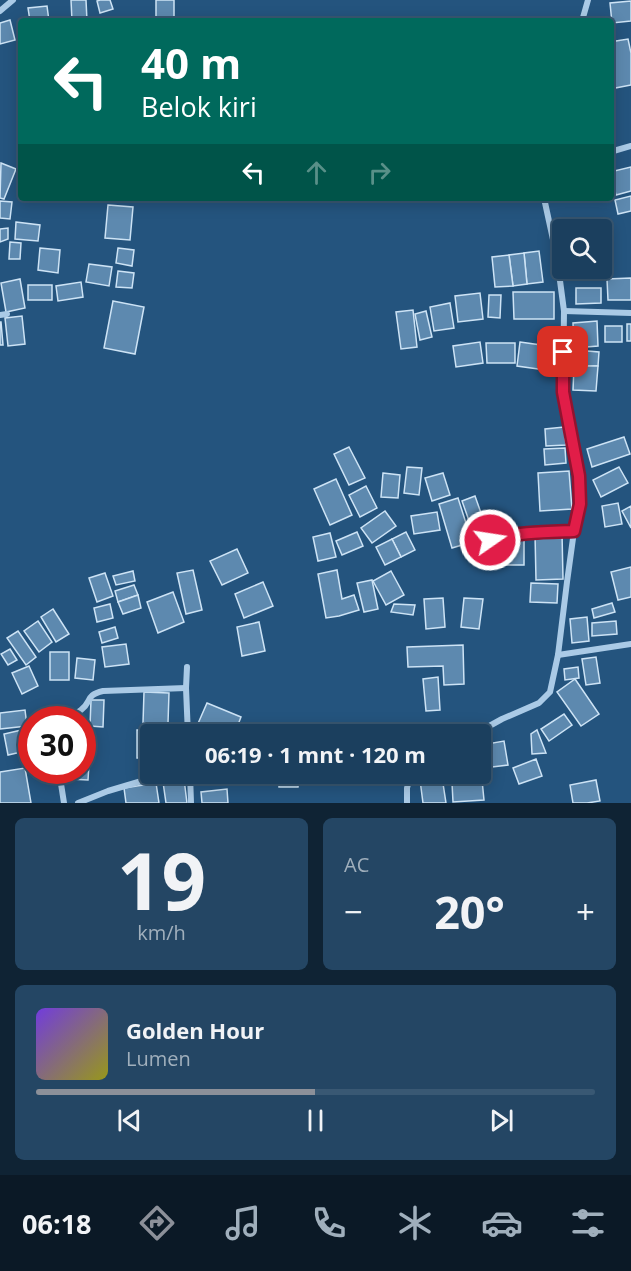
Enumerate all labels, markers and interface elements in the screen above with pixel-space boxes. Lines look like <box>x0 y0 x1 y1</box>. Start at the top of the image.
text: 40 m <box>141 34 241 91</box>
icon: left <box>42 42 120 120</box>
text: Belok kiri <box>141 88 257 125</box>
icon: left <box>237 156 270 189</box>
icon: ahead <box>300 156 333 189</box>
icon: right <box>363 156 396 189</box>
map controls <box>552 219 612 279</box>
button: search <box>552 219 612 279</box>
pin <box>537 326 588 377</box>
icon: arrive <box>546 335 579 368</box>
position arrow <box>458 508 522 572</box>
speed limit sign: 30 <box>18 706 96 784</box>
text: 06:19 · 1 mnt · 120 m <box>205 739 426 769</box>
text: 19 <box>117 827 206 933</box>
text: AC <box>344 851 369 878</box>
text: 20° <box>434 881 505 942</box>
text: − <box>344 889 363 934</box>
text: + <box>576 889 595 934</box>
text: km/h <box>137 919 186 946</box>
text: Golden Hour <box>126 1015 264 1045</box>
text: Lumen <box>126 1045 191 1072</box>
icon: previous <box>113 1104 146 1137</box>
icon: pause <box>299 1104 332 1137</box>
icon: next <box>485 1104 518 1137</box>
icon: directions <box>136 1202 178 1244</box>
icon: music <box>222 1202 264 1244</box>
icon: phone <box>308 1202 350 1244</box>
icon: climate <box>394 1202 436 1244</box>
icon: car <box>481 1202 523 1244</box>
icon: filters <box>567 1202 609 1244</box>
text: 06:18 <box>22 1205 92 1242</box>

